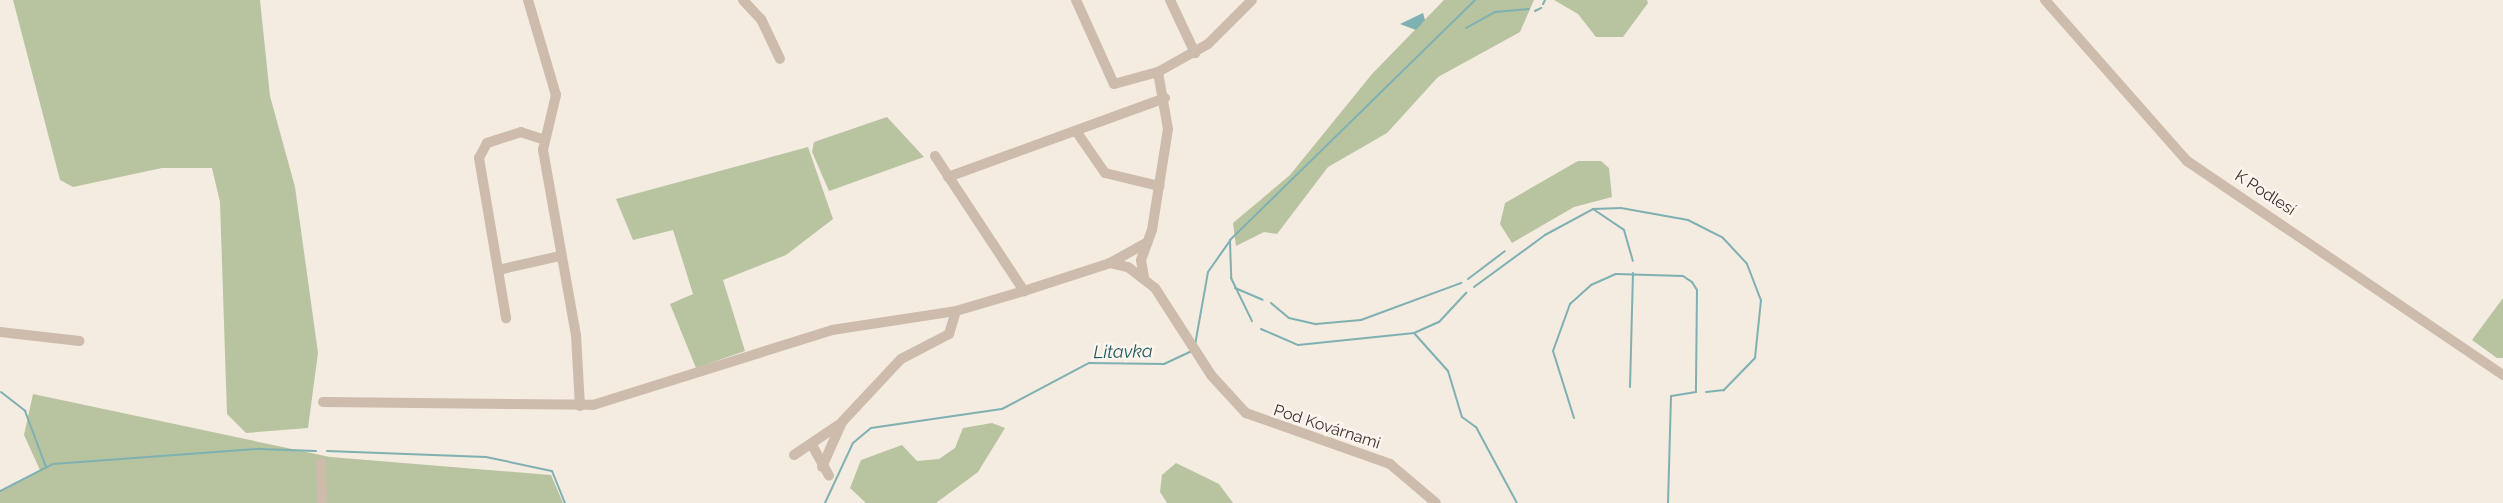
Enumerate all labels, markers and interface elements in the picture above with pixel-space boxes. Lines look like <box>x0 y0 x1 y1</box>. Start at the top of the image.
street label: K Podlesí <box>2231 166 2299 220</box>
water label: Litavka <box>1093 341 1153 363</box>
street label: Pod Kovárnami <box>1271 401 1383 453</box>

